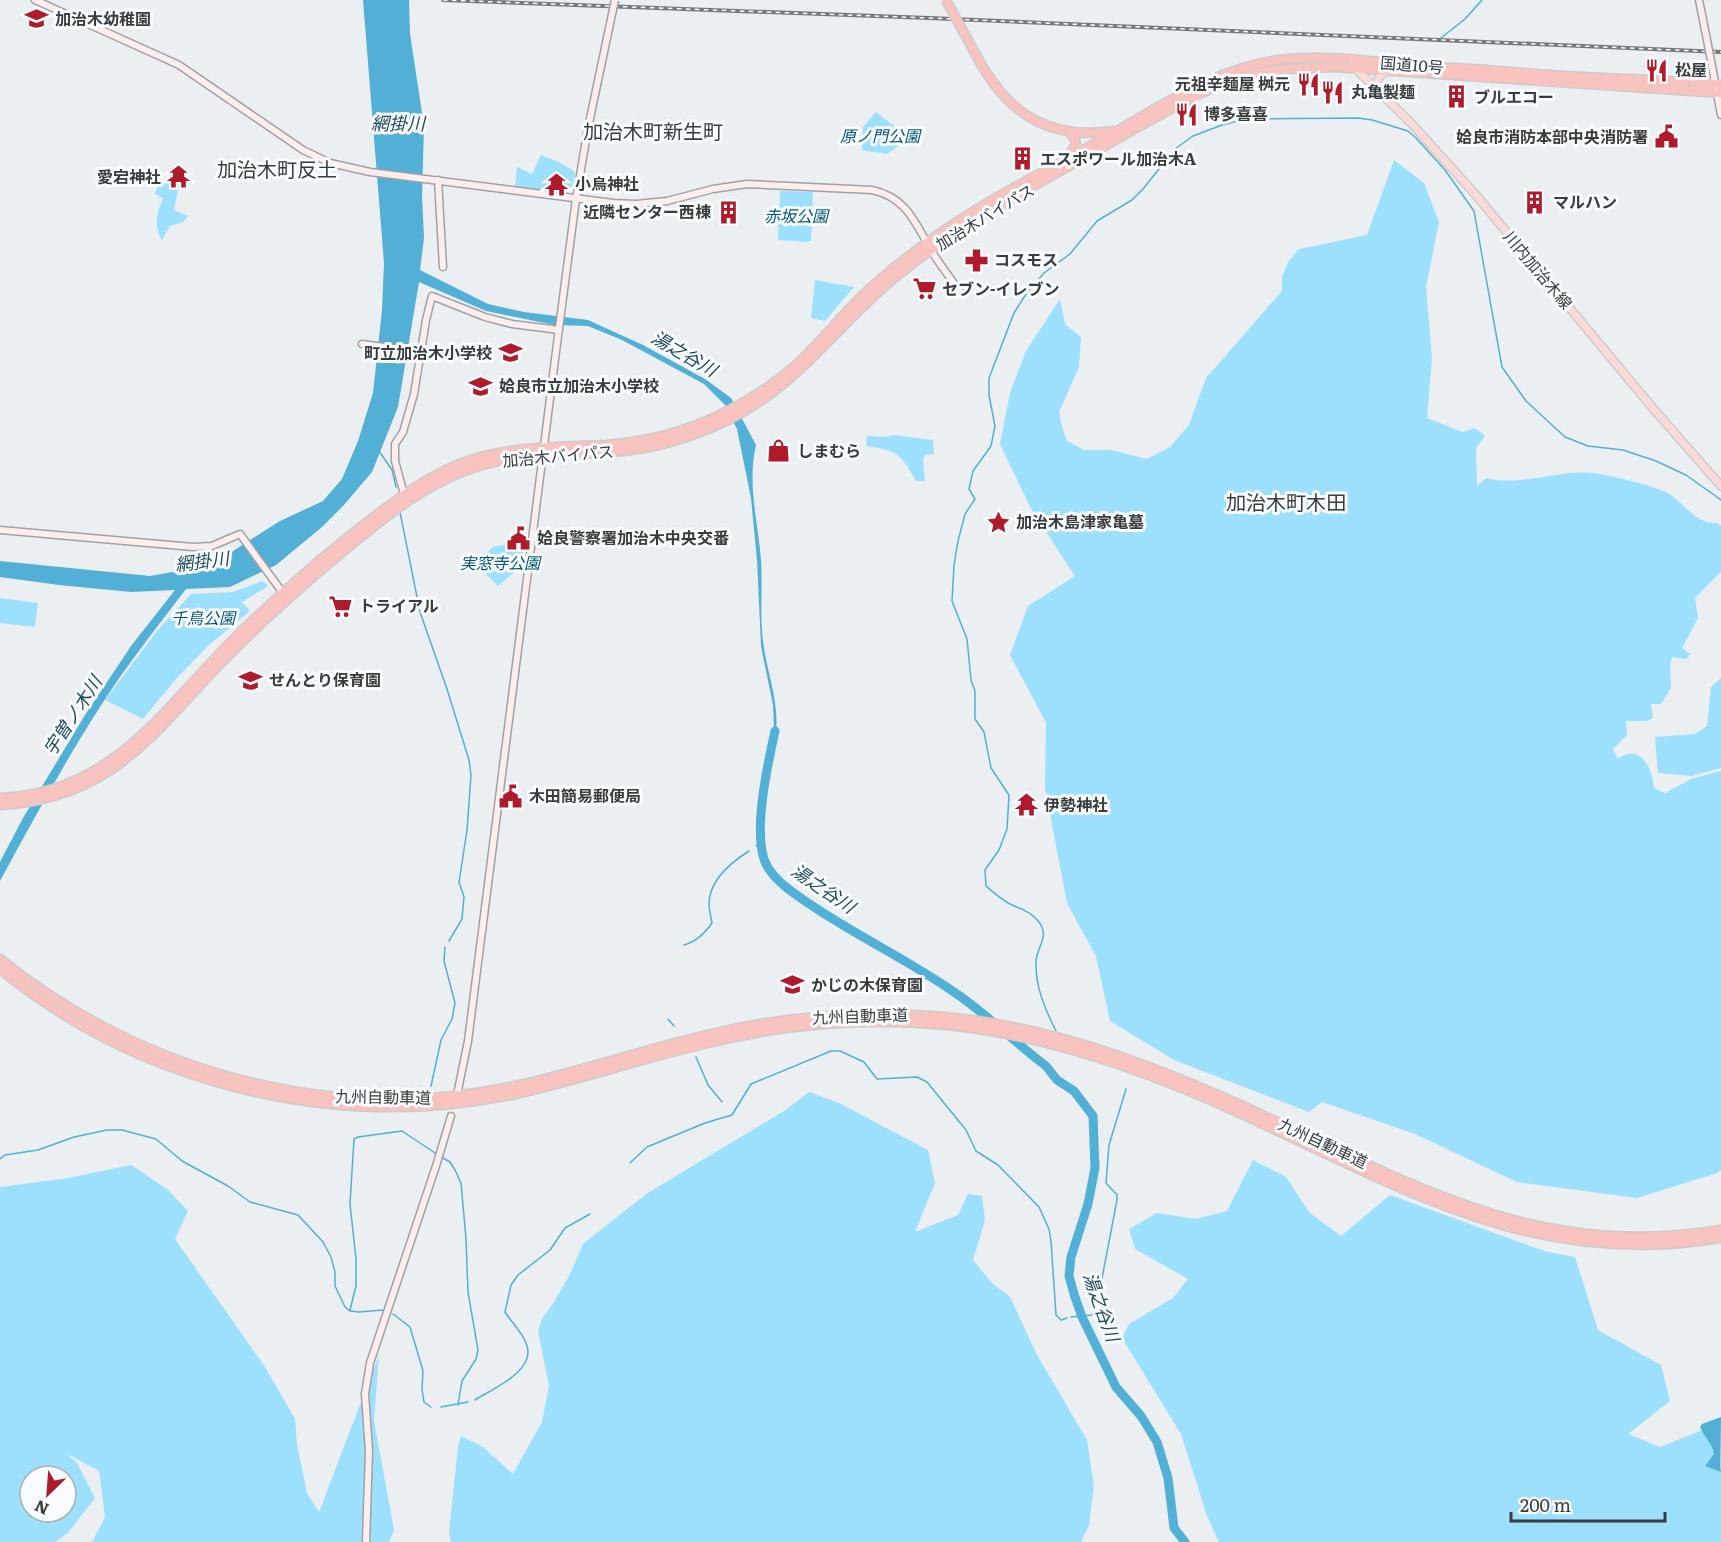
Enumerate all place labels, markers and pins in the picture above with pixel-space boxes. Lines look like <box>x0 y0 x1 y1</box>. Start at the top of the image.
school or university icon: 加治木幼稚園 <box>24 6 50 32</box>
place label: 加治木幼稚園 <box>55 6 151 30</box>
restaurant icon: 松屋 <box>1644 57 1670 83</box>
place label: 松屋 <box>1675 57 1707 81</box>
place label: 元祖辛麺屋 桝元 <box>1175 71 1290 95</box>
restaurant icon: 元祖辛麺屋 桝元 <box>1295 71 1321 97</box>
restaurant icon: 丸亀製麺 <box>1320 79 1346 105</box>
place label: 丸亀製麺 <box>1351 79 1415 103</box>
building icon: ブルエコー <box>1443 84 1469 110</box>
place label: ブルエコー <box>1474 84 1554 108</box>
restaurant icon: 博多喜喜 <box>1173 101 1199 127</box>
place label: 博多喜喜 <box>1204 101 1268 125</box>
place label: 姶良市消防本部中央消防署 <box>1456 124 1648 148</box>
public building icon: 姶良市消防本部中央消防署 <box>1653 124 1679 150</box>
building icon: エスポワール加治木A <box>1009 146 1035 172</box>
place label: エスポワール加治木A <box>1040 146 1196 170</box>
place label: 愛宕神社 <box>97 164 161 188</box>
temple icon: 愛宕神社 <box>166 164 192 190</box>
temple icon: 小烏神社 <box>544 171 570 197</box>
place label: 小烏神社 <box>575 171 639 195</box>
building icon: マルハン <box>1522 189 1548 215</box>
place label: マルハン <box>1553 189 1617 213</box>
place label: 近隣センター西棟 <box>583 199 711 223</box>
building icon: 近隣センター西棟 <box>716 199 742 225</box>
pharmacy icon: コスモス <box>963 247 989 273</box>
place label: コスモス <box>994 247 1058 271</box>
supermarket icon: セブン-イレブン <box>911 276 937 302</box>
place label: セブン-イレブン <box>942 276 1059 300</box>
place label: 町立加治木小学校 <box>364 340 492 364</box>
school or university icon: 町立加治木小学校 <box>497 340 523 366</box>
school or university icon: 姶良市立加治木小学校 <box>468 373 494 399</box>
place label: 姶良市立加治木小学校 <box>499 373 659 397</box>
shop icon: しまむら <box>766 438 792 464</box>
place label: しまむら <box>797 438 861 462</box>
place icon: 加治木島津家亀墓 <box>985 509 1011 535</box>
place label: 加治木島津家亀墓 <box>1016 509 1144 533</box>
public building icon: 姶良警察署加治木中央交番 <box>506 525 532 551</box>
place label: 姶良警察署加治木中央交番 <box>537 525 729 549</box>
supermarket icon: トライアル <box>328 593 354 619</box>
place label: トライアル <box>359 593 439 617</box>
school or university icon: せんとり保育園 <box>238 667 264 693</box>
place label: せんとり保育園 <box>269 667 381 691</box>
public building icon: 木田簡易郵便局 <box>498 783 524 809</box>
place label: 木田簡易郵便局 <box>529 783 641 807</box>
temple icon: 伊勢神社 <box>1013 792 1039 818</box>
place label: 伊勢神社 <box>1043 792 1108 816</box>
school or university icon: かじの木保育園 <box>780 972 806 998</box>
place label: かじの木保育園 <box>811 972 923 996</box>

